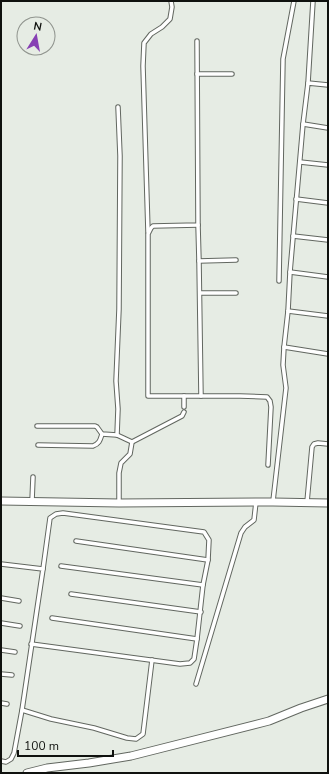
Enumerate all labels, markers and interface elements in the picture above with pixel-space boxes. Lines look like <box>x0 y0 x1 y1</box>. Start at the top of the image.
north arrow <box>16 16 56 56</box>
text: N <box>32 19 43 35</box>
scale bar <box>18 732 113 758</box>
text: 100 m <box>24 738 59 754</box>

